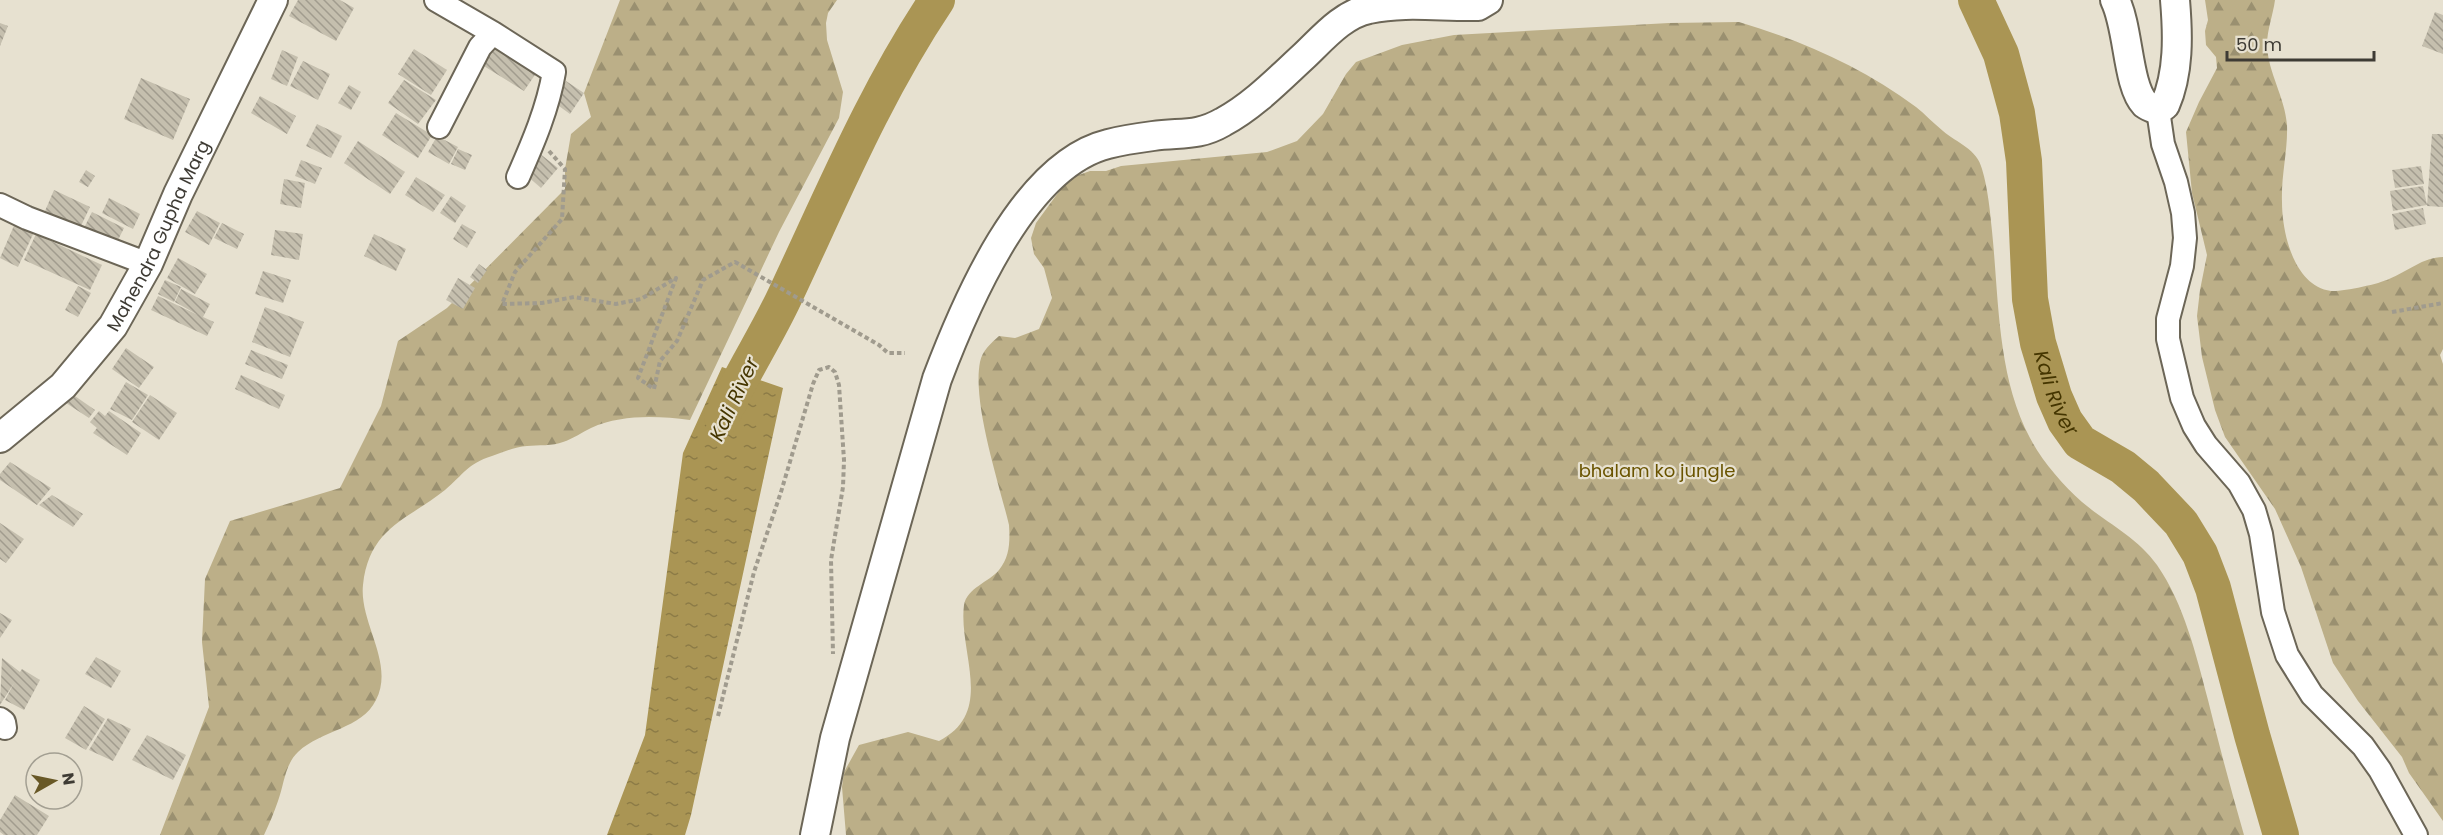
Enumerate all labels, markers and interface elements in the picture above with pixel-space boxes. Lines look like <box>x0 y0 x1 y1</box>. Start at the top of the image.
scale bar <box>2227 24 2374 62</box>
text: 50 m <box>2236 32 2282 57</box>
street label: Mahendra Gupha Marg <box>100 135 215 336</box>
water label: Kali River <box>2027 347 2085 442</box>
water label: Kali River <box>702 352 766 445</box>
park label: bhalam ko jungle <box>1579 458 1735 483</box>
north arrow <box>24 751 84 811</box>
text: N <box>56 771 81 786</box>

